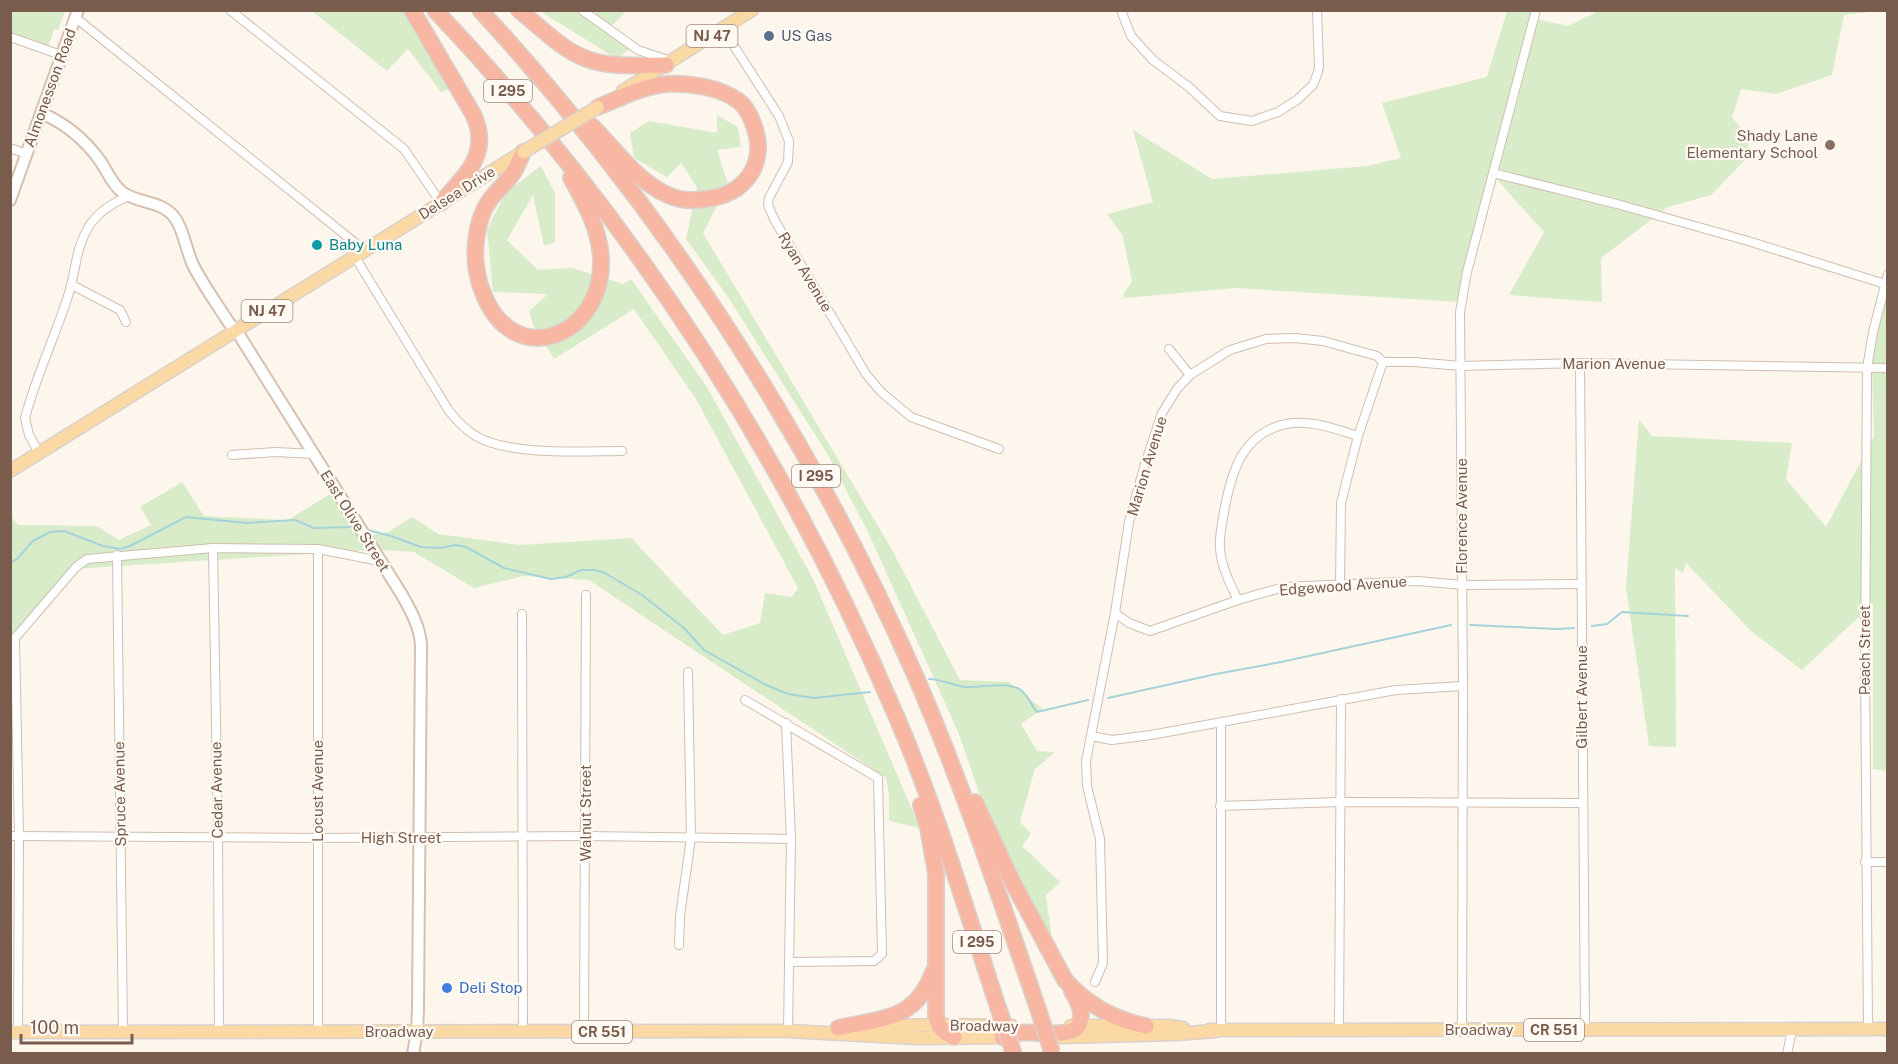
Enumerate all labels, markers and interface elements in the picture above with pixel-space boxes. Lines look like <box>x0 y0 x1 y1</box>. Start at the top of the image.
road number: NJ 47 <box>686 25 738 47</box>
street label: Almonesson Road <box>20 26 79 150</box>
place label: US Gas <box>781 27 832 44</box>
marker: US Gas <box>762 29 776 43</box>
road number: I 295 <box>484 80 532 102</box>
place label: Shady Lane Elementary School <box>1686 127 1818 161</box>
marker: Shady Lane Elementary School <box>1823 138 1837 152</box>
street label: Delsea Drive <box>415 162 498 223</box>
street label: Ryan Avenue <box>775 229 836 315</box>
place label: Baby Luna <box>329 236 402 253</box>
marker: Baby Luna <box>310 238 324 252</box>
road number: NJ 47 <box>242 300 292 322</box>
street label: Marion Avenue <box>1562 355 1666 372</box>
street label: Marion Avenue <box>1123 414 1170 518</box>
street label: Florence Avenue <box>1453 458 1470 574</box>
road number: I 295 <box>792 465 840 487</box>
street label: East Olive Street <box>317 467 394 575</box>
street label: Edgewood Avenue <box>1278 573 1408 598</box>
street label: Peach Street <box>1856 605 1873 695</box>
street label: Gilbert Avenue <box>1573 645 1590 749</box>
street label: Locust Avenue <box>309 740 326 842</box>
street label: Spruce Avenue <box>110 741 129 847</box>
street label: Cedar Avenue <box>207 741 226 839</box>
street label: Walnut Street <box>577 764 594 862</box>
street label: High Street <box>361 829 441 846</box>
road number: I 295 <box>953 931 1001 953</box>
place label: Deli Stop <box>459 979 523 996</box>
marker: Deli Stop <box>440 981 454 995</box>
scale bar <box>21 1007 132 1045</box>
street label: Broadway <box>949 1016 1019 1035</box>
text: 100 m <box>30 1017 79 1038</box>
road number: CR 551 <box>1524 1019 1584 1041</box>
road number: CR 551 <box>572 1021 632 1043</box>
street label: Broadway <box>1444 1021 1514 1038</box>
street label: Broadway <box>364 1023 434 1040</box>

